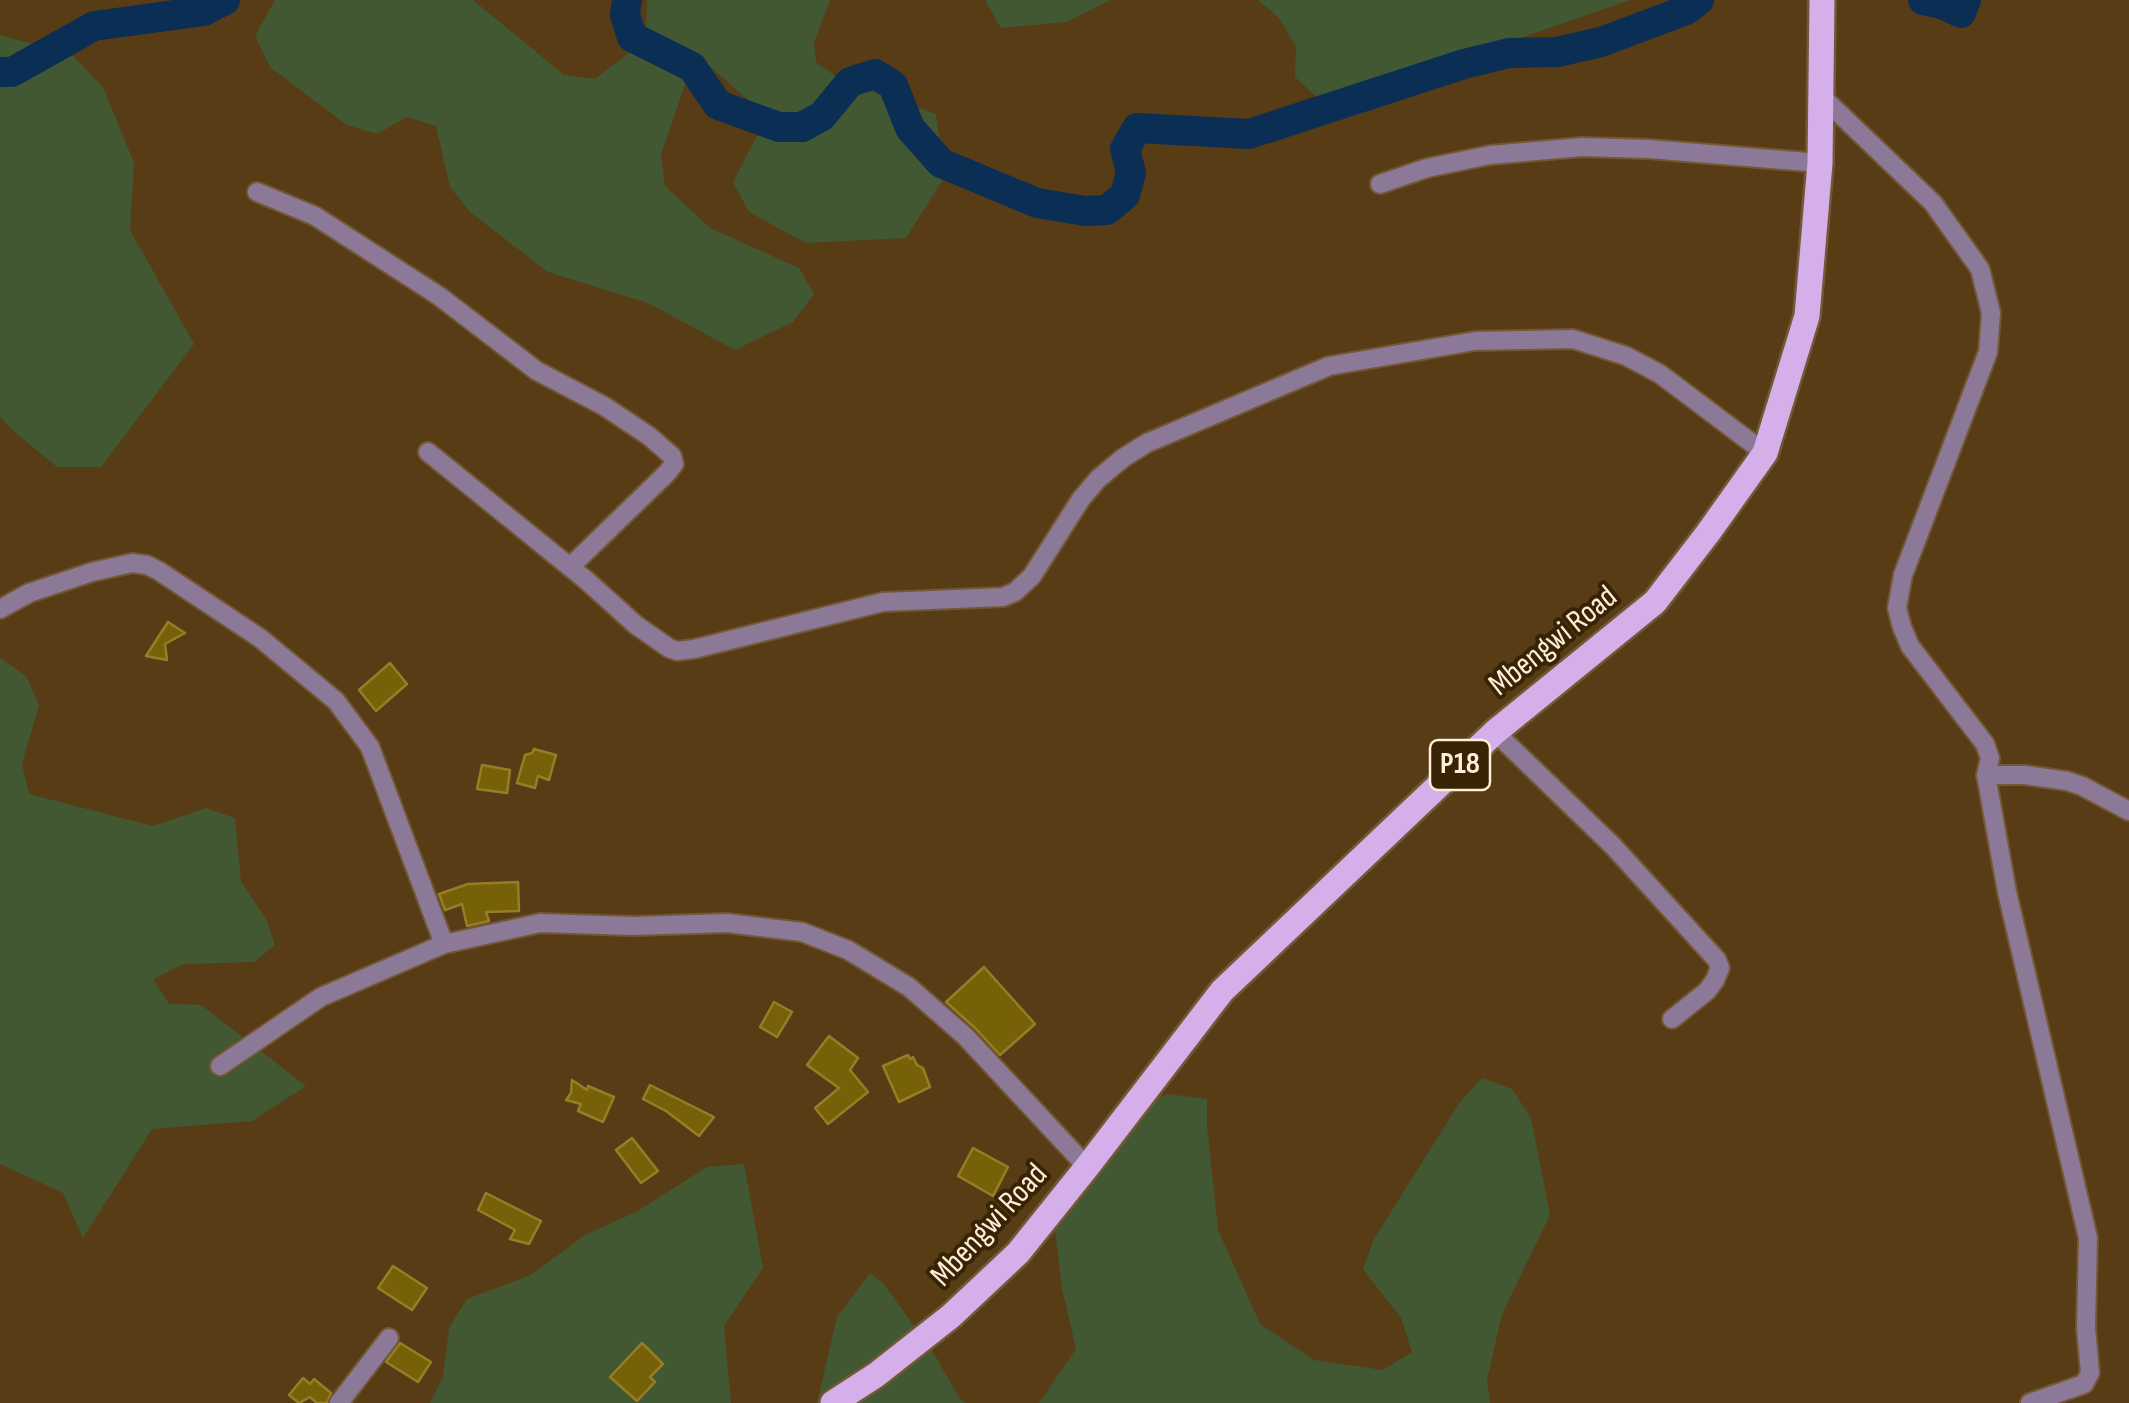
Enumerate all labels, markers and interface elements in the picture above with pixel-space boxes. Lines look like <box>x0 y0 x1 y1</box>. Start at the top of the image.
street label: Mbengwi Road <box>1482 579 1626 705</box>
road number: P18 <box>1430 740 1490 790</box>
street label: Mbengwi Road <box>924 1157 1056 1295</box>

